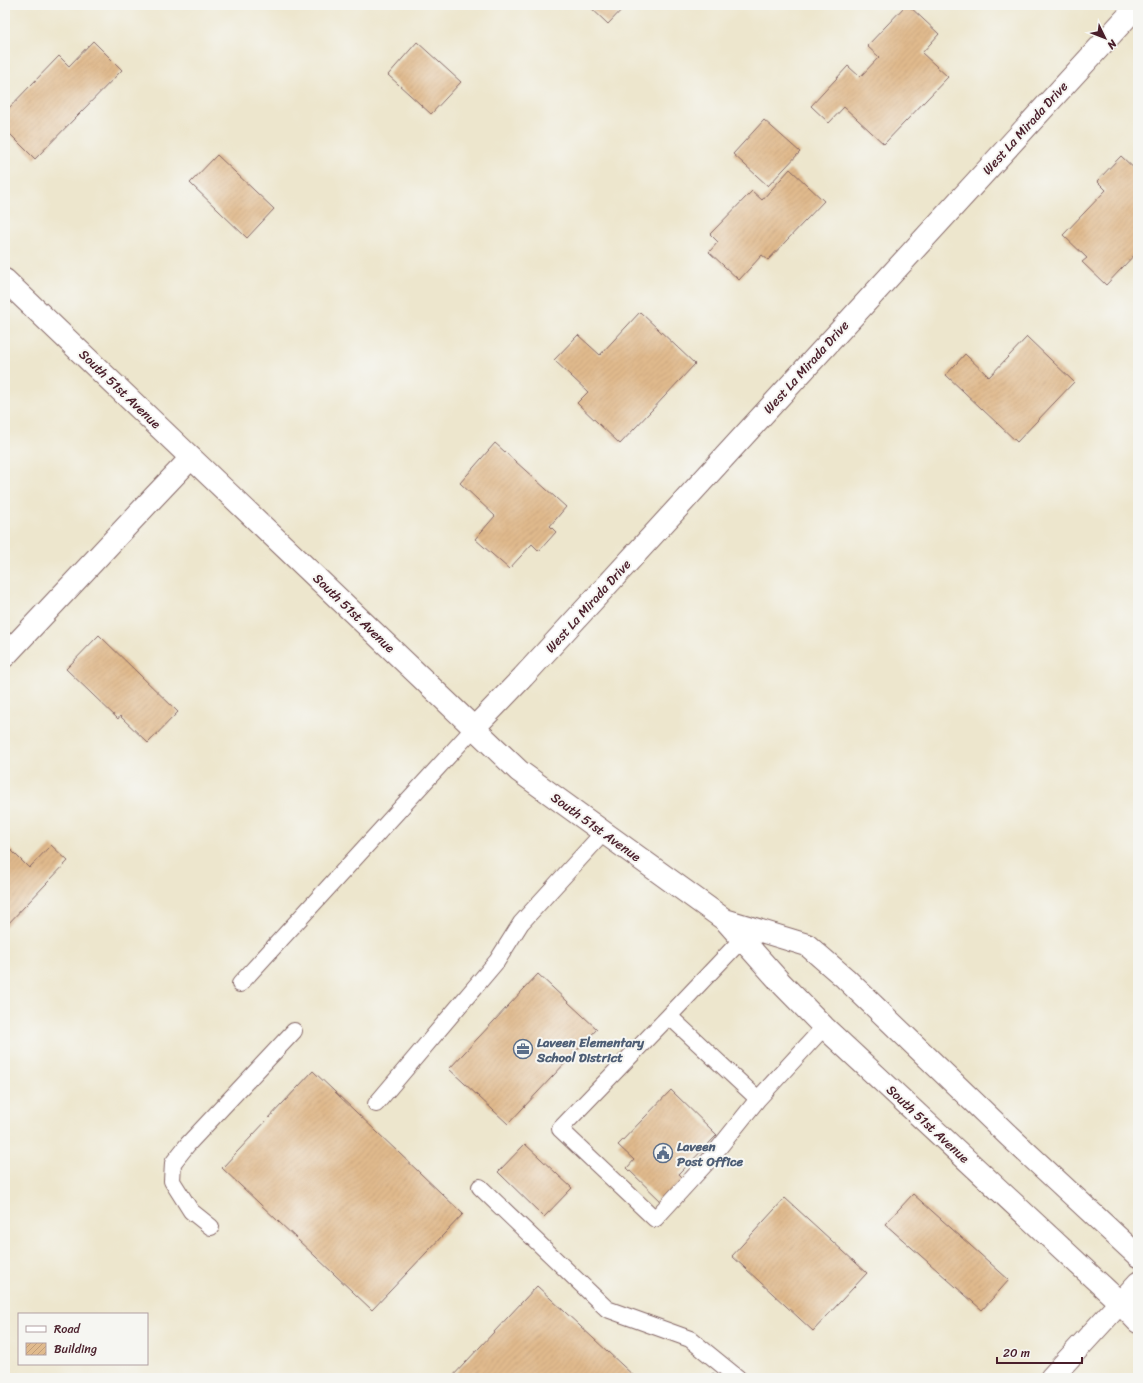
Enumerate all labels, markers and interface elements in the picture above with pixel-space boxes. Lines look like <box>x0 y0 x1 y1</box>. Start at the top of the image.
north arrow <box>1085 18 1125 58</box>
text: N <box>1102 34 1122 54</box>
street label: West La Mirada Drive <box>976 76 1074 180</box>
street label: West La Mirada Drive <box>757 315 855 419</box>
street label: South 51st Avenue <box>73 344 167 434</box>
street label: West La Mirada Drive <box>539 554 637 658</box>
street label: South 51st Avenue <box>307 568 401 658</box>
street label: South 51st Avenue <box>546 786 646 868</box>
place label: Laveen Elementary School District <box>536 1031 645 1069</box>
office icon: Laveen Elementary School District <box>512 1038 534 1060</box>
street label: South 51st Avenue <box>881 1079 975 1169</box>
place label: Laveen Post Office <box>677 1135 744 1173</box>
public building icon: Laveen Post Office <box>652 1142 674 1164</box>
legend <box>18 1313 148 1365</box>
text: Road <box>54 1318 81 1340</box>
text: Building <box>54 1338 97 1360</box>
scale bar <box>997 1339 1082 1365</box>
text: 20 m <box>1003 1342 1030 1364</box>

